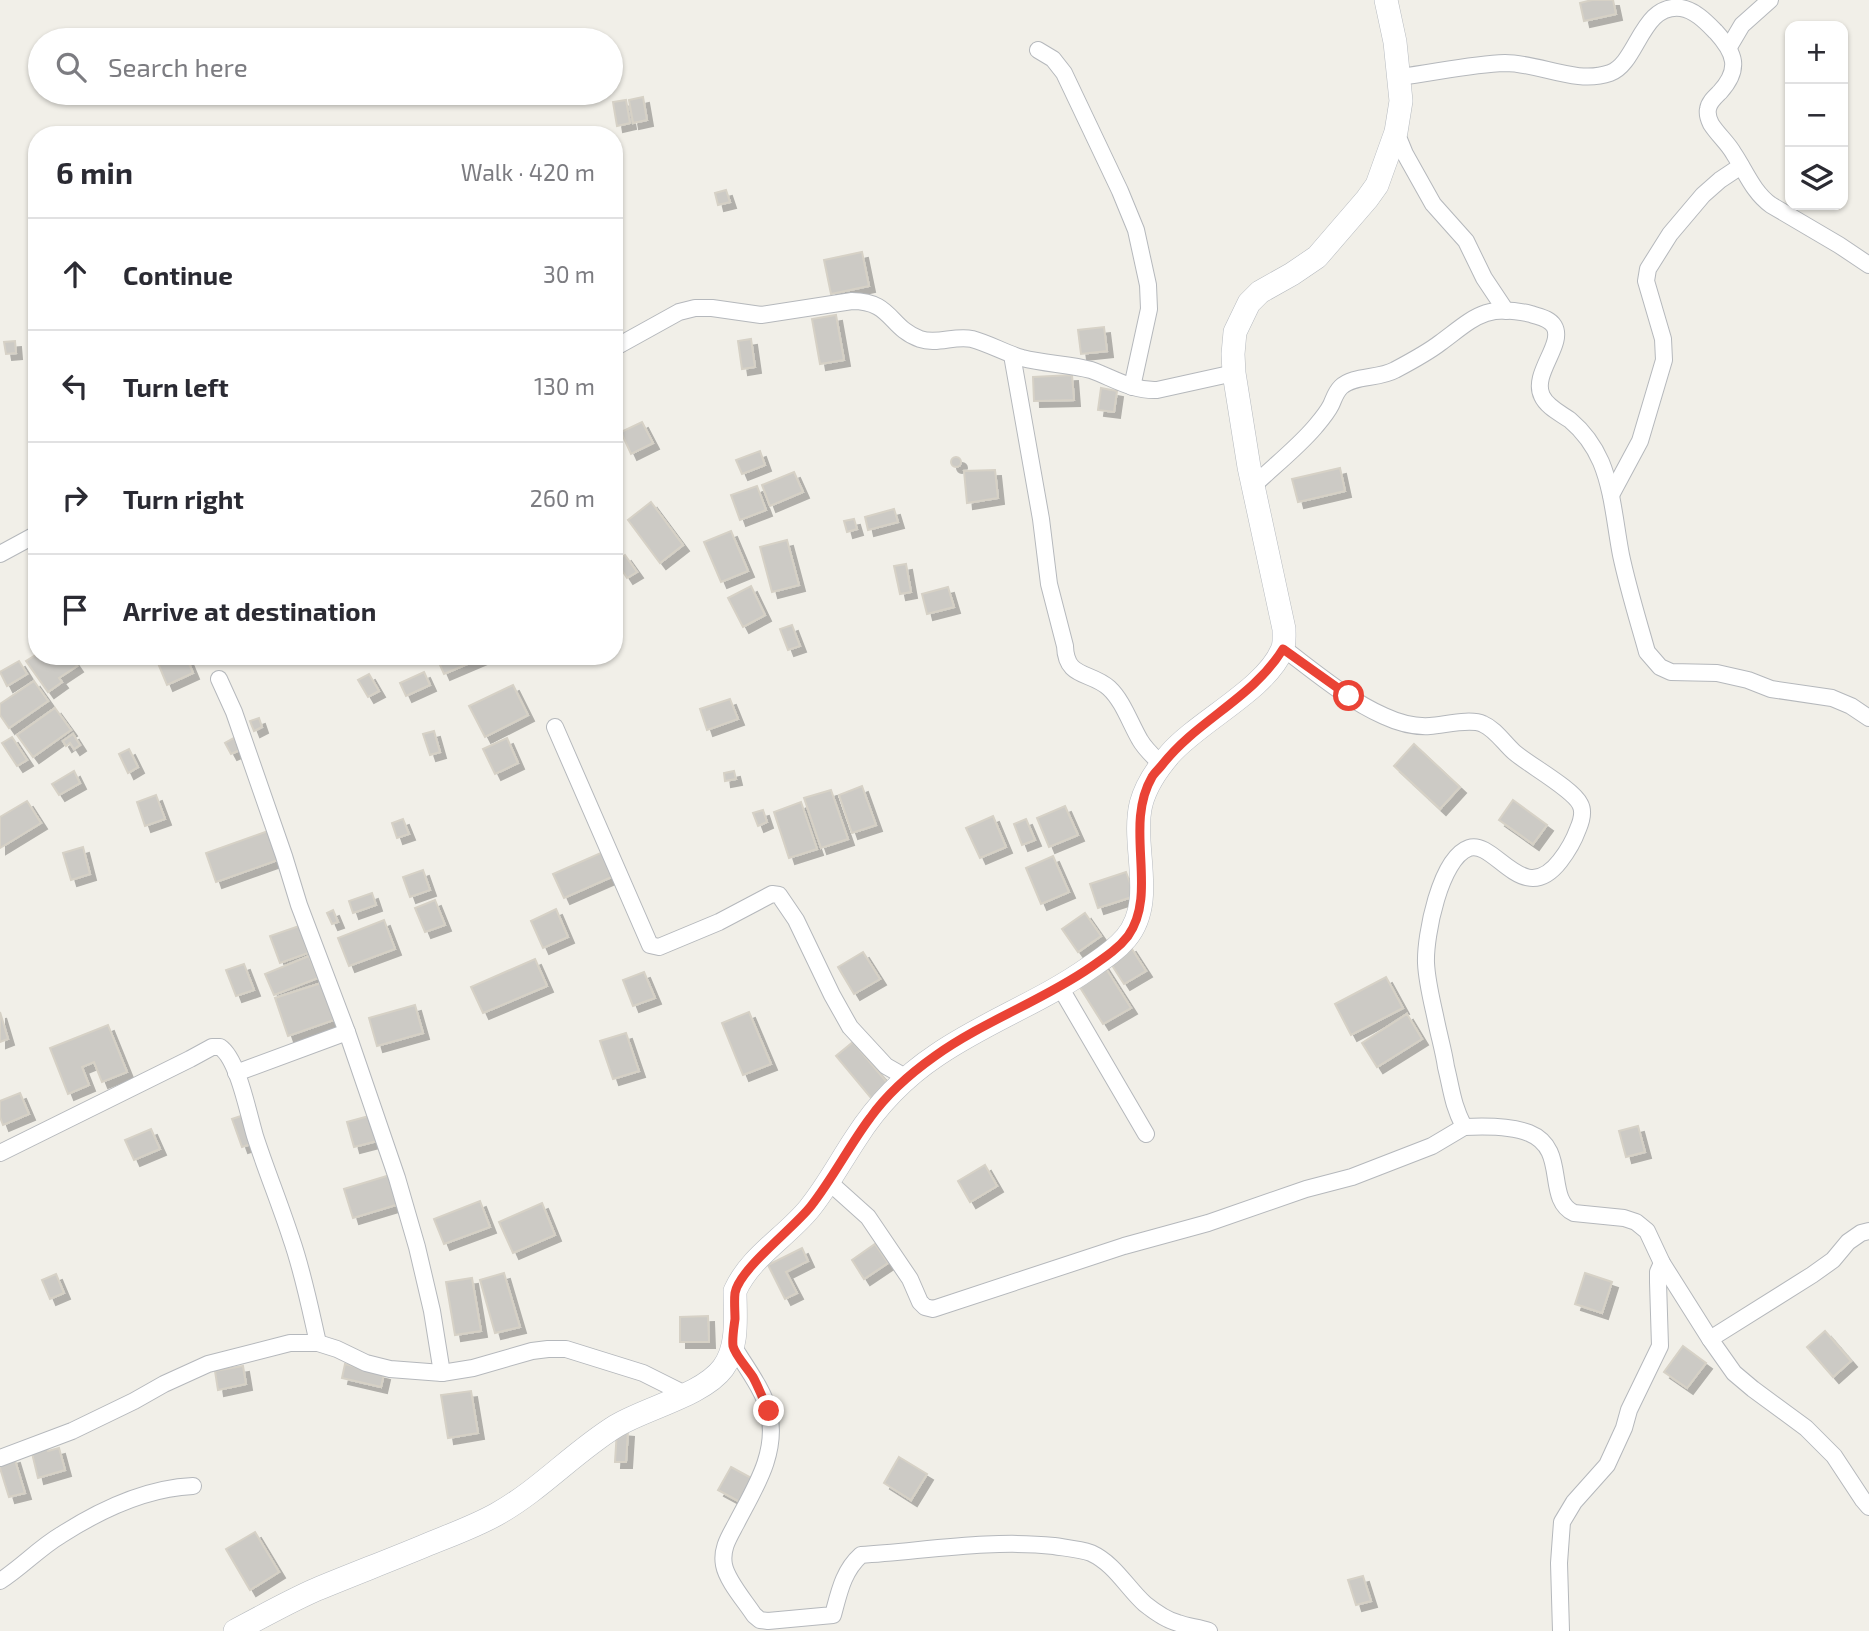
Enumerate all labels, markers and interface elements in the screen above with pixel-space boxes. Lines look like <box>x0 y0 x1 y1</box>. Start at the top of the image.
map controls <box>1785 21 1848 210</box>
button: + <box>1785 21 1848 84</box>
search box <box>28 28 623 105</box>
icon: search <box>52 48 90 86</box>
text: Search here <box>108 51 248 82</box>
button: − <box>1785 84 1848 147</box>
button: layers <box>1785 147 1848 210</box>
text: 6 min <box>56 154 133 190</box>
text: Walk · 420 m <box>461 158 595 186</box>
icon: ahead <box>56 255 94 293</box>
text: Continue <box>123 259 233 290</box>
text: 30 m <box>543 260 595 288</box>
icon: left <box>56 367 94 405</box>
text: Turn left <box>123 371 229 402</box>
text: 130 m <box>534 372 595 400</box>
icon: right <box>56 479 94 517</box>
text: Turn right <box>123 483 244 514</box>
text: 260 m <box>530 484 595 512</box>
icon: arrive <box>56 591 94 629</box>
text: Arrive at destination <box>123 595 376 626</box>
route start <box>1333 680 1364 711</box>
route end <box>753 1395 784 1426</box>

